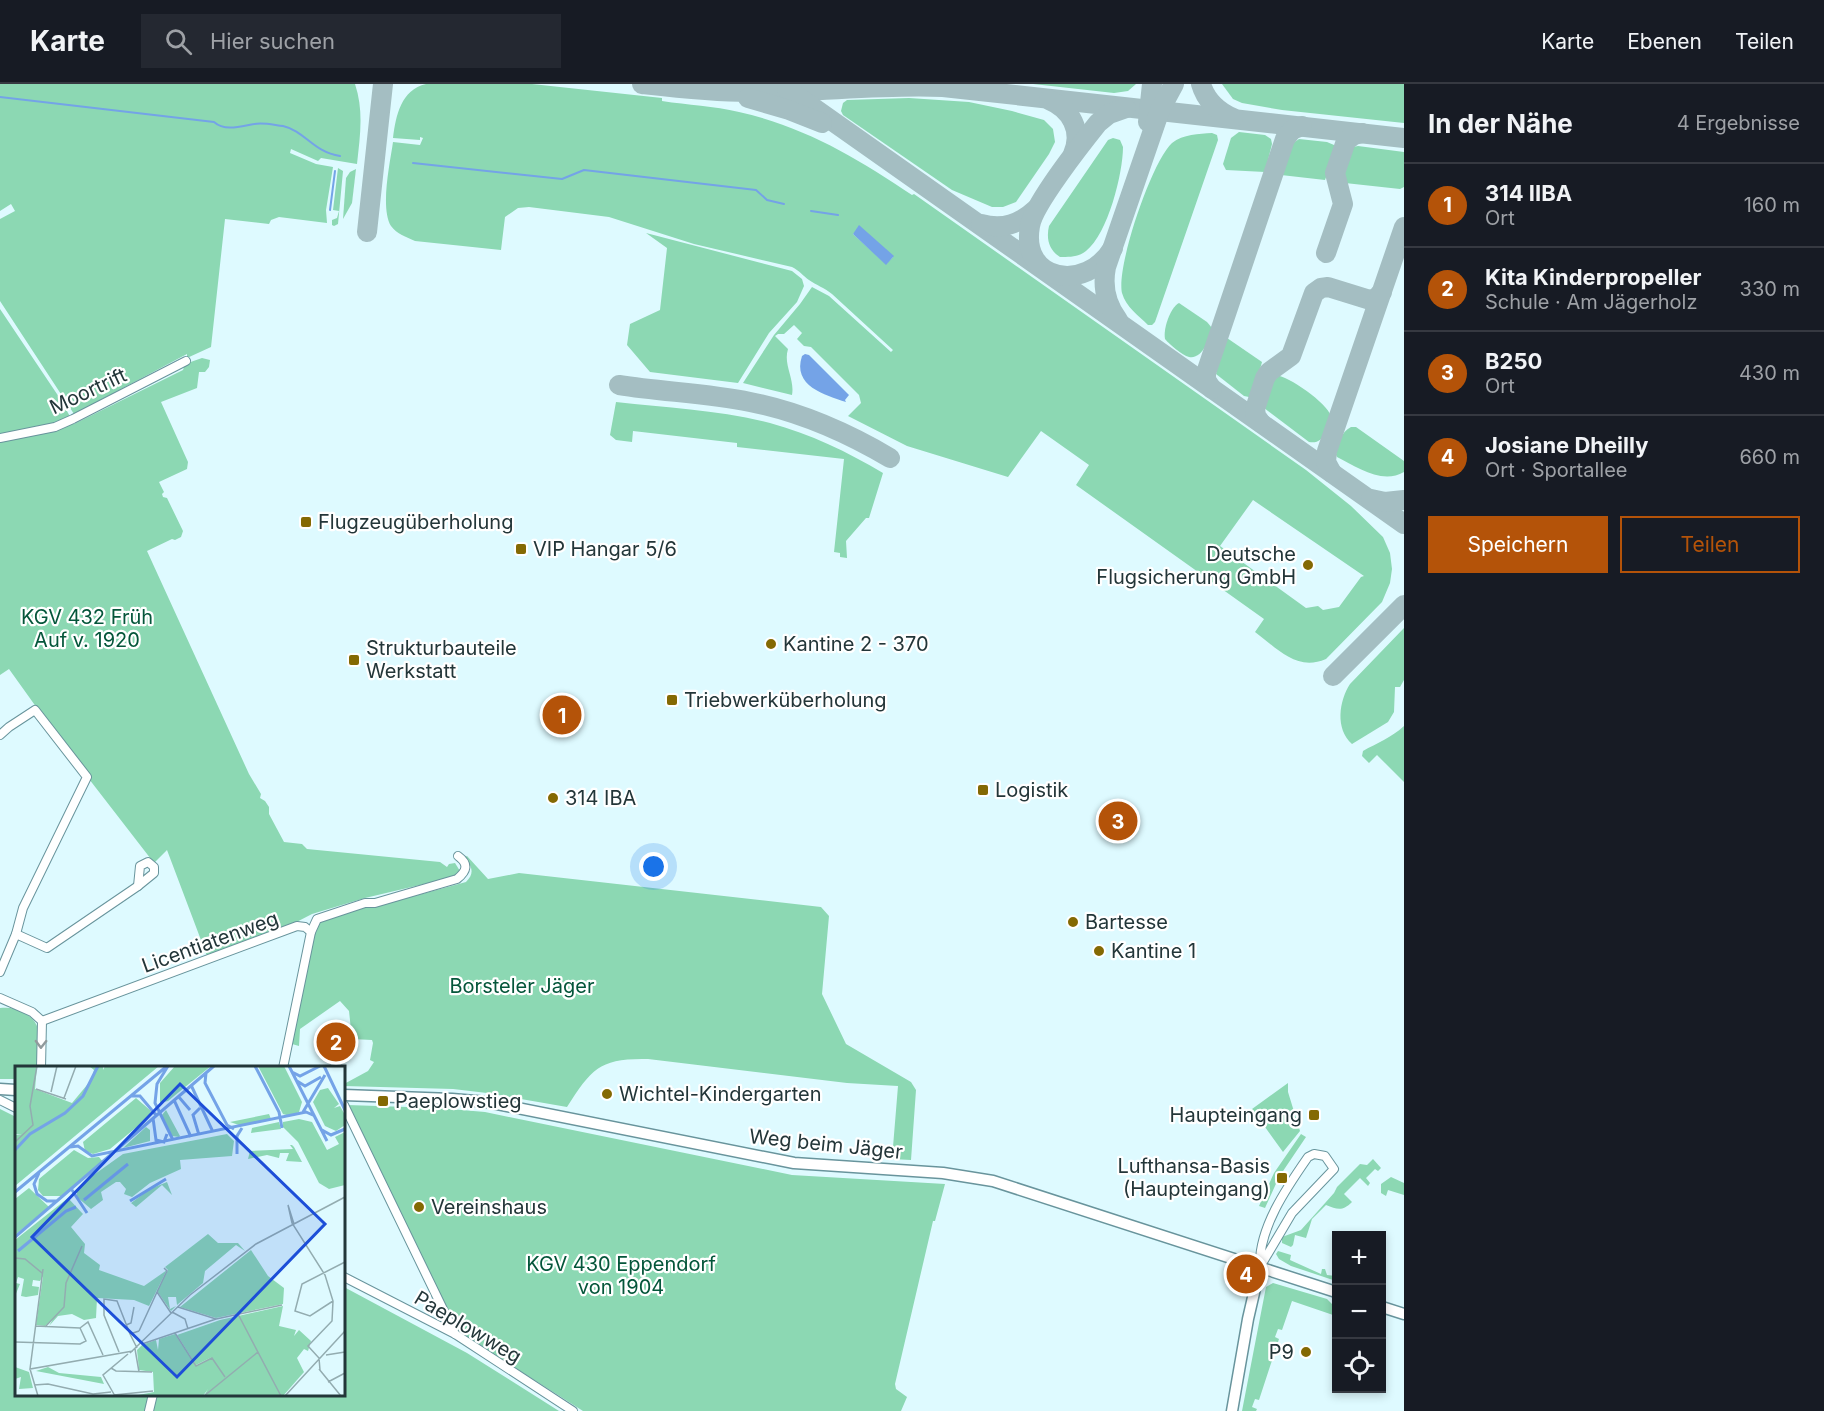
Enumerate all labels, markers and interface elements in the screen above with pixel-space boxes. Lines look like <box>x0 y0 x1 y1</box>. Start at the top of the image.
search box <box>141 14 561 68</box>
text: Karte <box>30 24 105 58</box>
icon: search <box>162 25 195 58</box>
text: Hier suchen <box>210 28 335 54</box>
text: Karte <box>1541 29 1594 54</box>
text: Ebenen <box>1627 29 1702 54</box>
text: Teilen <box>1735 29 1794 54</box>
text: In der Nähe <box>1428 108 1573 139</box>
text: 4 Ergebnisse <box>1677 111 1800 135</box>
text: 314 IIBA <box>1485 180 1572 206</box>
text: 1 <box>1443 193 1452 217</box>
text: 160 m <box>1744 193 1800 217</box>
text: Ort <box>1485 206 1515 230</box>
text: Kita Kinderpropeller <box>1485 264 1702 290</box>
text: 2 <box>1441 277 1454 301</box>
text: 330 m <box>1740 277 1800 301</box>
text: Schule · Am Jägerholz <box>1485 290 1698 314</box>
text: B250 <box>1485 348 1542 374</box>
text: 3 <box>1441 361 1454 385</box>
text: 430 m <box>1739 361 1800 385</box>
street label: Moortrift <box>46 363 131 419</box>
text: Ort <box>1485 374 1515 398</box>
text: Josiane Dheilly <box>1485 432 1648 458</box>
text: 4 <box>1441 445 1454 469</box>
text: 660 m <box>1739 445 1800 469</box>
text: Ort · Sportallee <box>1485 458 1627 482</box>
place label: Flugzeugüberholung <box>318 510 513 534</box>
marker: Flugzeugüberholung <box>299 515 313 529</box>
button: Speichern <box>1428 516 1608 573</box>
button: Teilen <box>1620 516 1800 573</box>
place label: VIP Hangar 5/6 <box>533 537 677 561</box>
marker: VIP Hangar 5/6 <box>514 542 528 556</box>
place label: Deutsche Flugsicherung GmbH <box>1096 542 1296 589</box>
marker: Deutsche Flugsicherung GmbH <box>1301 558 1315 572</box>
park label: KGV 432 Früh Auf v. 1920 <box>21 605 153 652</box>
place label: Kantine 2 - 370 <box>783 632 929 656</box>
place label: Strukturbauteile Werkstatt <box>366 636 517 683</box>
marker: Kantine 2 - 370 <box>764 637 778 651</box>
marker: Strukturbauteile Werkstatt <box>347 653 361 667</box>
place label: Triebwerküberholung <box>684 688 887 712</box>
pin: 1 <box>542 692 582 738</box>
marker: Triebwerküberholung <box>665 693 679 707</box>
place label: Logistik <box>995 778 1068 802</box>
marker: Logistik <box>976 783 990 797</box>
place label: 314 IBA <box>565 786 636 810</box>
marker: 314 IBA <box>546 791 560 805</box>
pin: 3 <box>1098 798 1138 844</box>
your location <box>639 852 668 881</box>
street label: Licentiatenweg <box>139 906 281 978</box>
place label: Bartesse <box>1085 910 1168 934</box>
marker: Bartesse <box>1066 915 1080 929</box>
place label: Kantine 1 <box>1111 939 1196 963</box>
marker: Kantine 1 <box>1092 944 1106 958</box>
park label: Borsteler Jäger <box>450 974 595 998</box>
pin: 2 <box>316 1020 356 1064</box>
one-way arrow <box>35 1040 48 1049</box>
inset map <box>15 1066 345 1396</box>
place label: Wichtel-Kindergarten <box>619 1082 822 1106</box>
marker: Wichtel-Kindergarten <box>600 1087 614 1101</box>
place label: Paeplowstieg <box>395 1089 522 1113</box>
marker: Paeplowstieg <box>376 1094 390 1108</box>
place label: Haupteingang <box>1170 1103 1302 1127</box>
marker: Haupteingang <box>1307 1108 1321 1122</box>
street label: Weg beim Jäger <box>748 1124 904 1164</box>
place label: Lufthansa-Basis (Haupteingang) <box>1117 1154 1270 1201</box>
marker: Lufthansa-Basis (Haupteingang) <box>1275 1171 1289 1185</box>
place label: Vereinshaus <box>431 1195 547 1219</box>
marker: Vereinshaus <box>412 1200 426 1214</box>
map controls <box>1332 1231 1386 1393</box>
button: + <box>1332 1231 1386 1285</box>
park label: KGV 430 Eppendorf von 1904 <box>526 1252 716 1299</box>
pin: 4 <box>1226 1252 1266 1296</box>
button: − <box>1332 1285 1386 1339</box>
street label: Paeplowweg <box>410 1286 526 1368</box>
button: locate <box>1332 1339 1386 1393</box>
place label: P9 <box>1269 1340 1294 1364</box>
marker: P9 <box>1299 1345 1313 1359</box>

